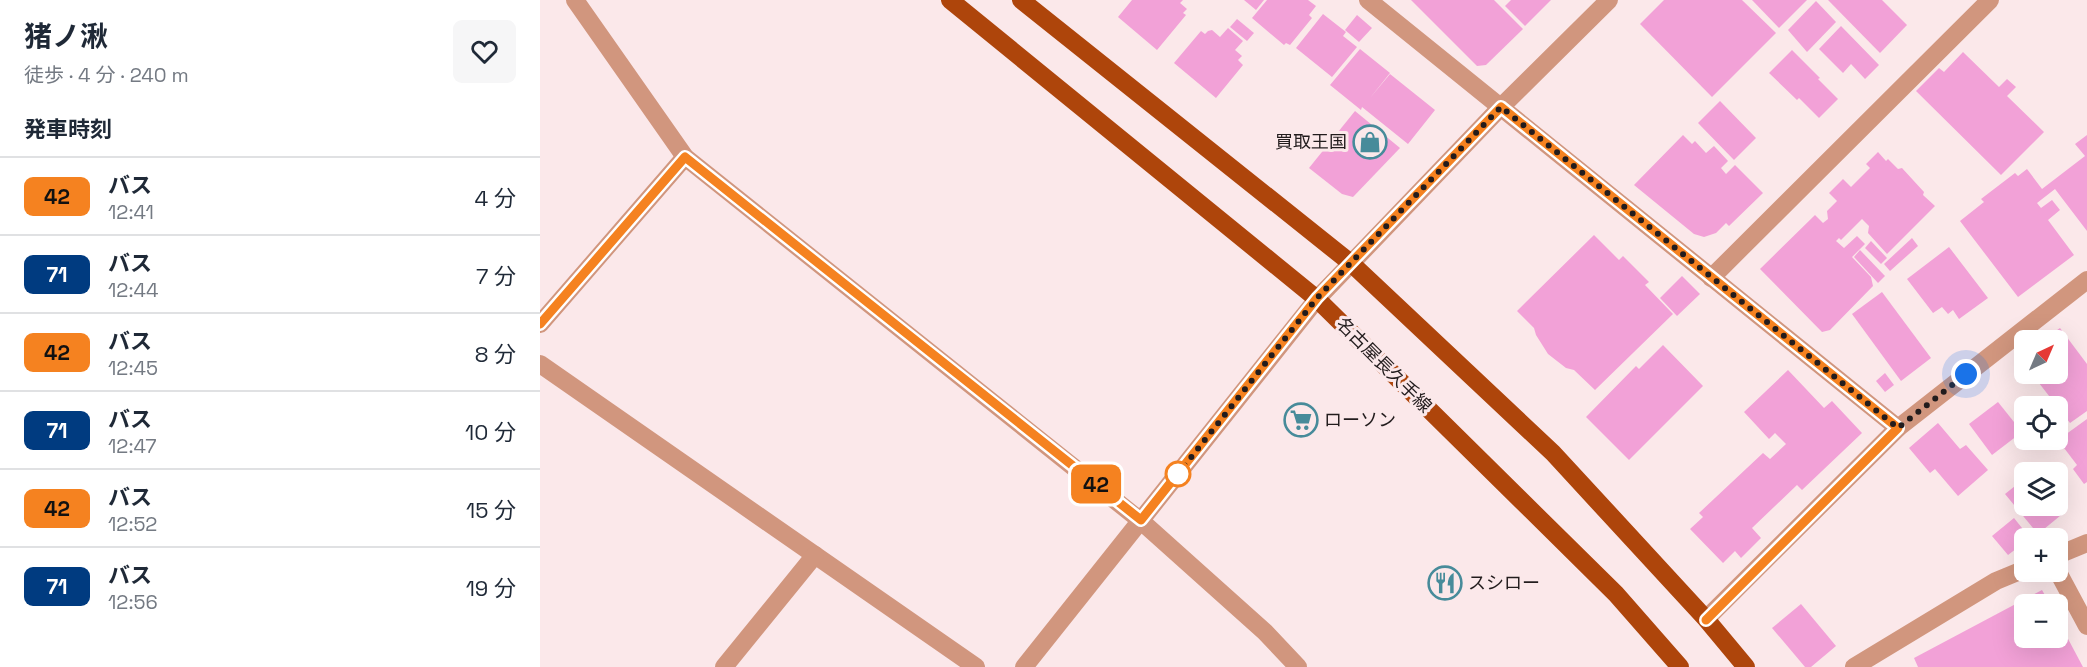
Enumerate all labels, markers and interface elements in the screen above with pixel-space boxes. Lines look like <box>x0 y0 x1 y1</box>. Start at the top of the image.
text: 猪ノ湫 <box>24 18 108 54</box>
button: heart <box>453 20 516 83</box>
text: 徒歩 · 4 分 · 240 m <box>24 62 189 88</box>
text: 発車時刻 <box>24 115 112 143</box>
shop icon: 買取王国 <box>1352 124 1388 160</box>
place label: 買取王国 <box>1275 130 1347 153</box>
text: バス <box>108 171 152 199</box>
text: 42 <box>44 183 70 210</box>
text: 4 分 <box>475 184 516 212</box>
text: 12:41 <box>108 199 154 225</box>
text: バス <box>108 249 152 277</box>
text: 71 <box>47 261 67 288</box>
text: 7 分 <box>476 262 516 290</box>
text: 12:44 <box>108 277 158 303</box>
street label: 名古屋長久手線 <box>1332 312 1437 417</box>
text: バス <box>108 327 152 355</box>
north arrow <box>2014 330 2068 384</box>
map controls <box>2014 330 2068 648</box>
text: 42 <box>44 339 70 366</box>
text: 8 分 <box>475 340 516 368</box>
text: 12:45 <box>108 355 158 381</box>
your location <box>1951 359 1981 389</box>
button: locate <box>2014 396 2068 450</box>
supermarket icon: ローソン <box>1283 402 1319 438</box>
text: バス <box>108 405 152 433</box>
place label: ローソン <box>1324 408 1396 431</box>
text: 71 <box>47 417 67 444</box>
text: 10 分 <box>465 418 516 446</box>
text: 12:47 <box>108 433 157 459</box>
unlabelled marker <box>1165 461 1191 487</box>
button: layers <box>2014 462 2068 516</box>
line badge: 42 <box>1069 464 1123 504</box>
text: 42 <box>1083 471 1109 498</box>
text: バス <box>108 483 152 511</box>
text: 42 <box>44 495 70 522</box>
text: 15 分 <box>466 496 516 524</box>
text: 12:52 <box>108 511 157 537</box>
button: + <box>2014 528 2068 582</box>
text: バス <box>108 561 152 589</box>
restaurant icon: スシロー <box>1427 565 1463 601</box>
place label: スシロー <box>1468 571 1540 594</box>
text: 71 <box>47 573 67 600</box>
text: 19 分 <box>466 574 516 602</box>
text: 12:56 <box>108 589 158 615</box>
button: − <box>2014 594 2068 648</box>

